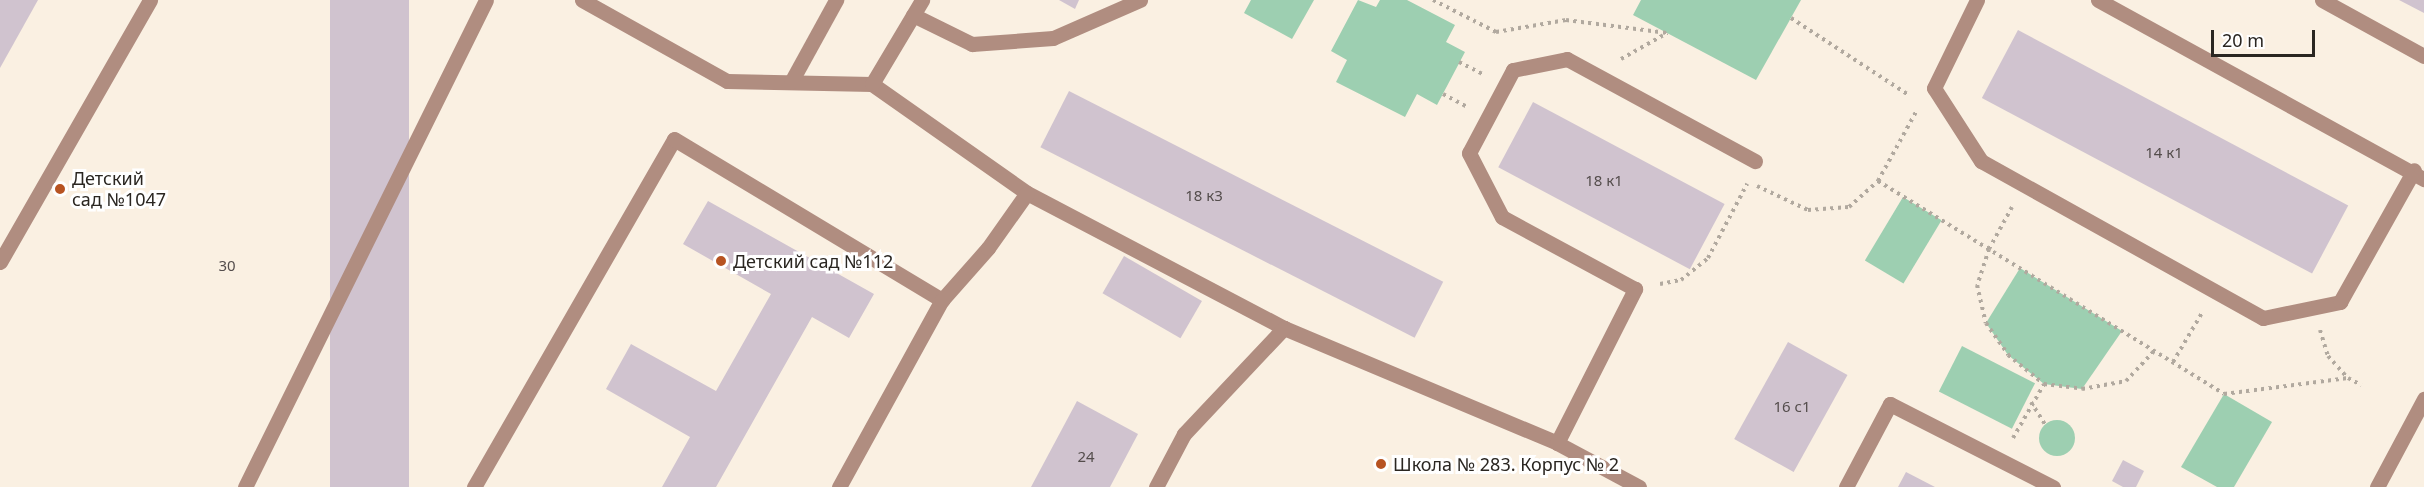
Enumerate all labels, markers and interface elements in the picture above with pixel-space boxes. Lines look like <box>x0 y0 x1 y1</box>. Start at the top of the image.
scale bar <box>2214 18 2318 56</box>
text: 20 m <box>2222 28 2264 52</box>
house number: 14 к1 <box>2145 144 2183 162</box>
place label: Детский сад №1047 <box>72 168 166 210</box>
house number: 18 к1 <box>1585 172 1623 190</box>
marker: Детский сад №1047 <box>53 182 67 196</box>
house number: 18 к3 <box>1185 187 1223 205</box>
place label: Детский сад №112 <box>733 250 893 272</box>
marker: Детский сад №112 <box>714 254 728 268</box>
house number: 30 <box>218 257 236 275</box>
house number: 16 с1 <box>1773 398 1811 416</box>
house number: 24 <box>1077 448 1095 466</box>
place label: Школа № 283. Корпус № 2 <box>1393 453 1619 475</box>
marker: Школа № 283. Корпус № 2 <box>1374 457 1388 471</box>

